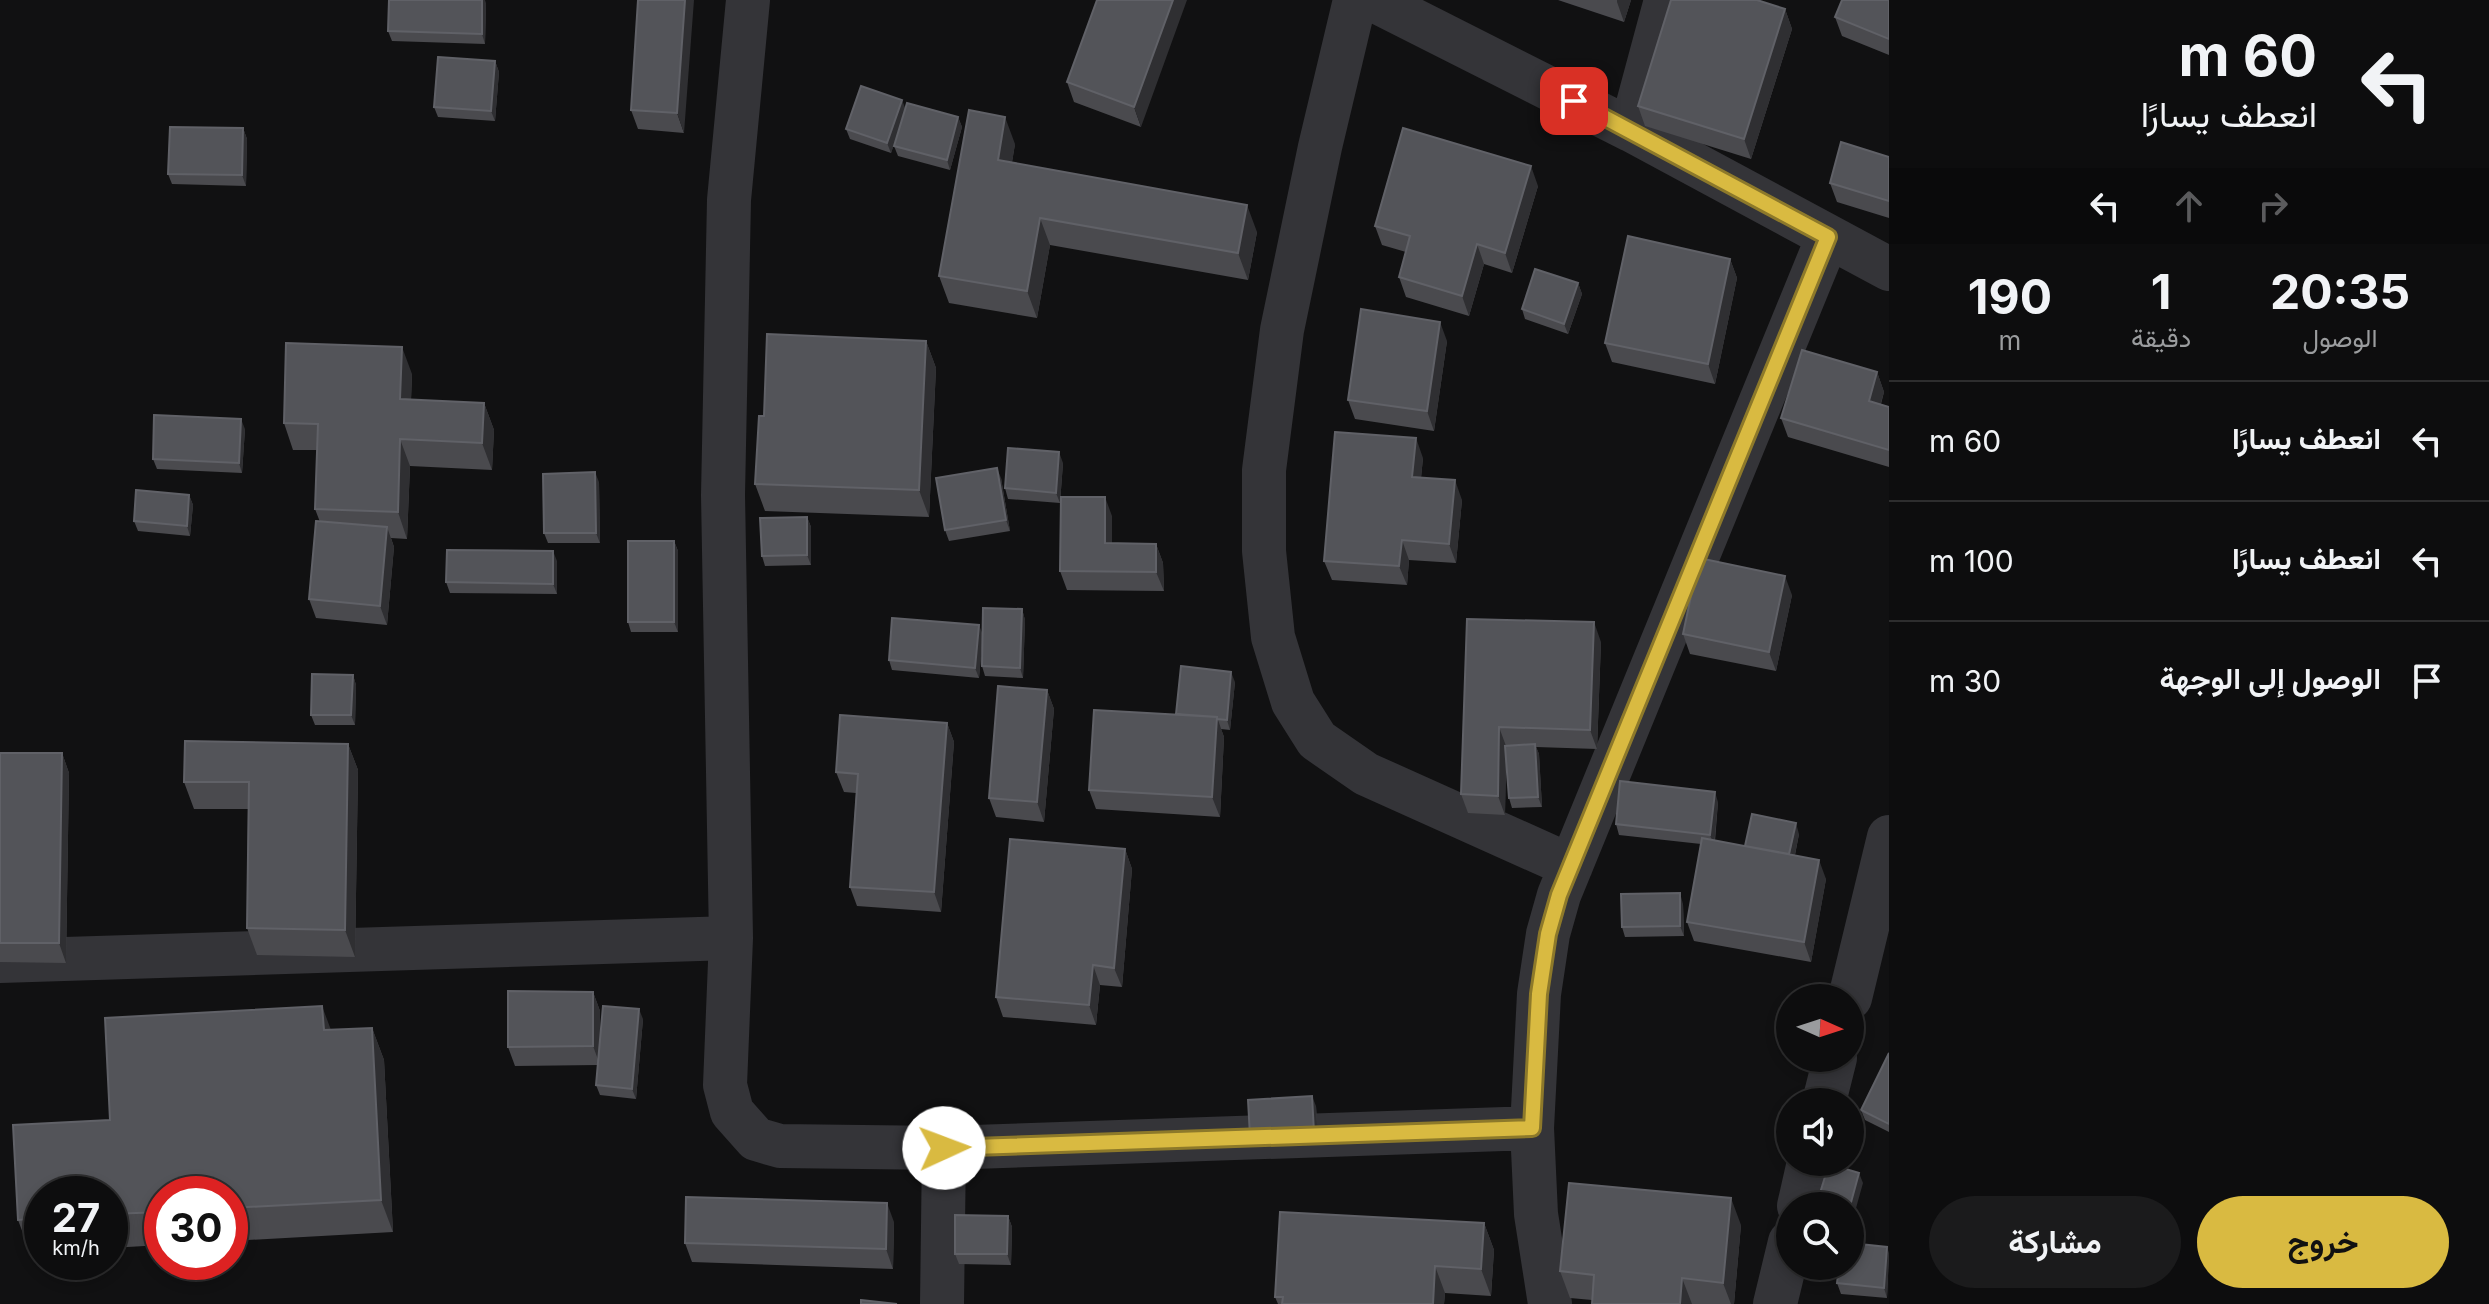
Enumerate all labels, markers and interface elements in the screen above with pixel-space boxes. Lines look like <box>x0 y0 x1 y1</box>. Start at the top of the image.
text: 60 m <box>2178 22 2317 90</box>
icon: left <box>2345 32 2449 136</box>
pin <box>1540 67 1608 135</box>
icon: arrive <box>1552 79 1596 123</box>
text: انعطف يسارًا <box>2141 92 2317 136</box>
icon: left <box>2083 184 2127 228</box>
icon: ahead <box>2167 184 2211 228</box>
icon: right <box>2251 184 2295 228</box>
text: 1 <box>2151 262 2171 321</box>
text: 20:35 <box>2270 262 2410 321</box>
text: 190 <box>1968 267 2052 326</box>
text: دقيقة <box>2131 322 2191 353</box>
text: الوصول <box>2303 322 2378 353</box>
text: m <box>1999 325 2021 356</box>
icon: left <box>2405 419 2449 463</box>
text: انعطف يسارًا <box>2232 420 2381 456</box>
text: 60 m <box>1929 423 2001 459</box>
icon: left <box>2405 539 2449 583</box>
text: انعطف يسارًا <box>2232 540 2381 576</box>
text: 100 m <box>1929 543 2014 579</box>
icon: arrive <box>2405 659 2449 703</box>
text: الوصول إلى الوجهة <box>2159 660 2381 696</box>
text: 30 m <box>1929 663 2001 699</box>
north arrow <box>1776 984 1864 1072</box>
map controls <box>1776 984 1864 1280</box>
button: sound <box>1776 1088 1864 1176</box>
position arrow <box>902 1106 986 1190</box>
speed limit sign: 30 <box>144 1176 248 1280</box>
button: search <box>1776 1192 1864 1280</box>
text: 27 <box>52 1193 100 1242</box>
button: مشاركة <box>1929 1196 2181 1288</box>
button: خروج <box>2197 1196 2449 1288</box>
text: km/h <box>52 1236 100 1260</box>

